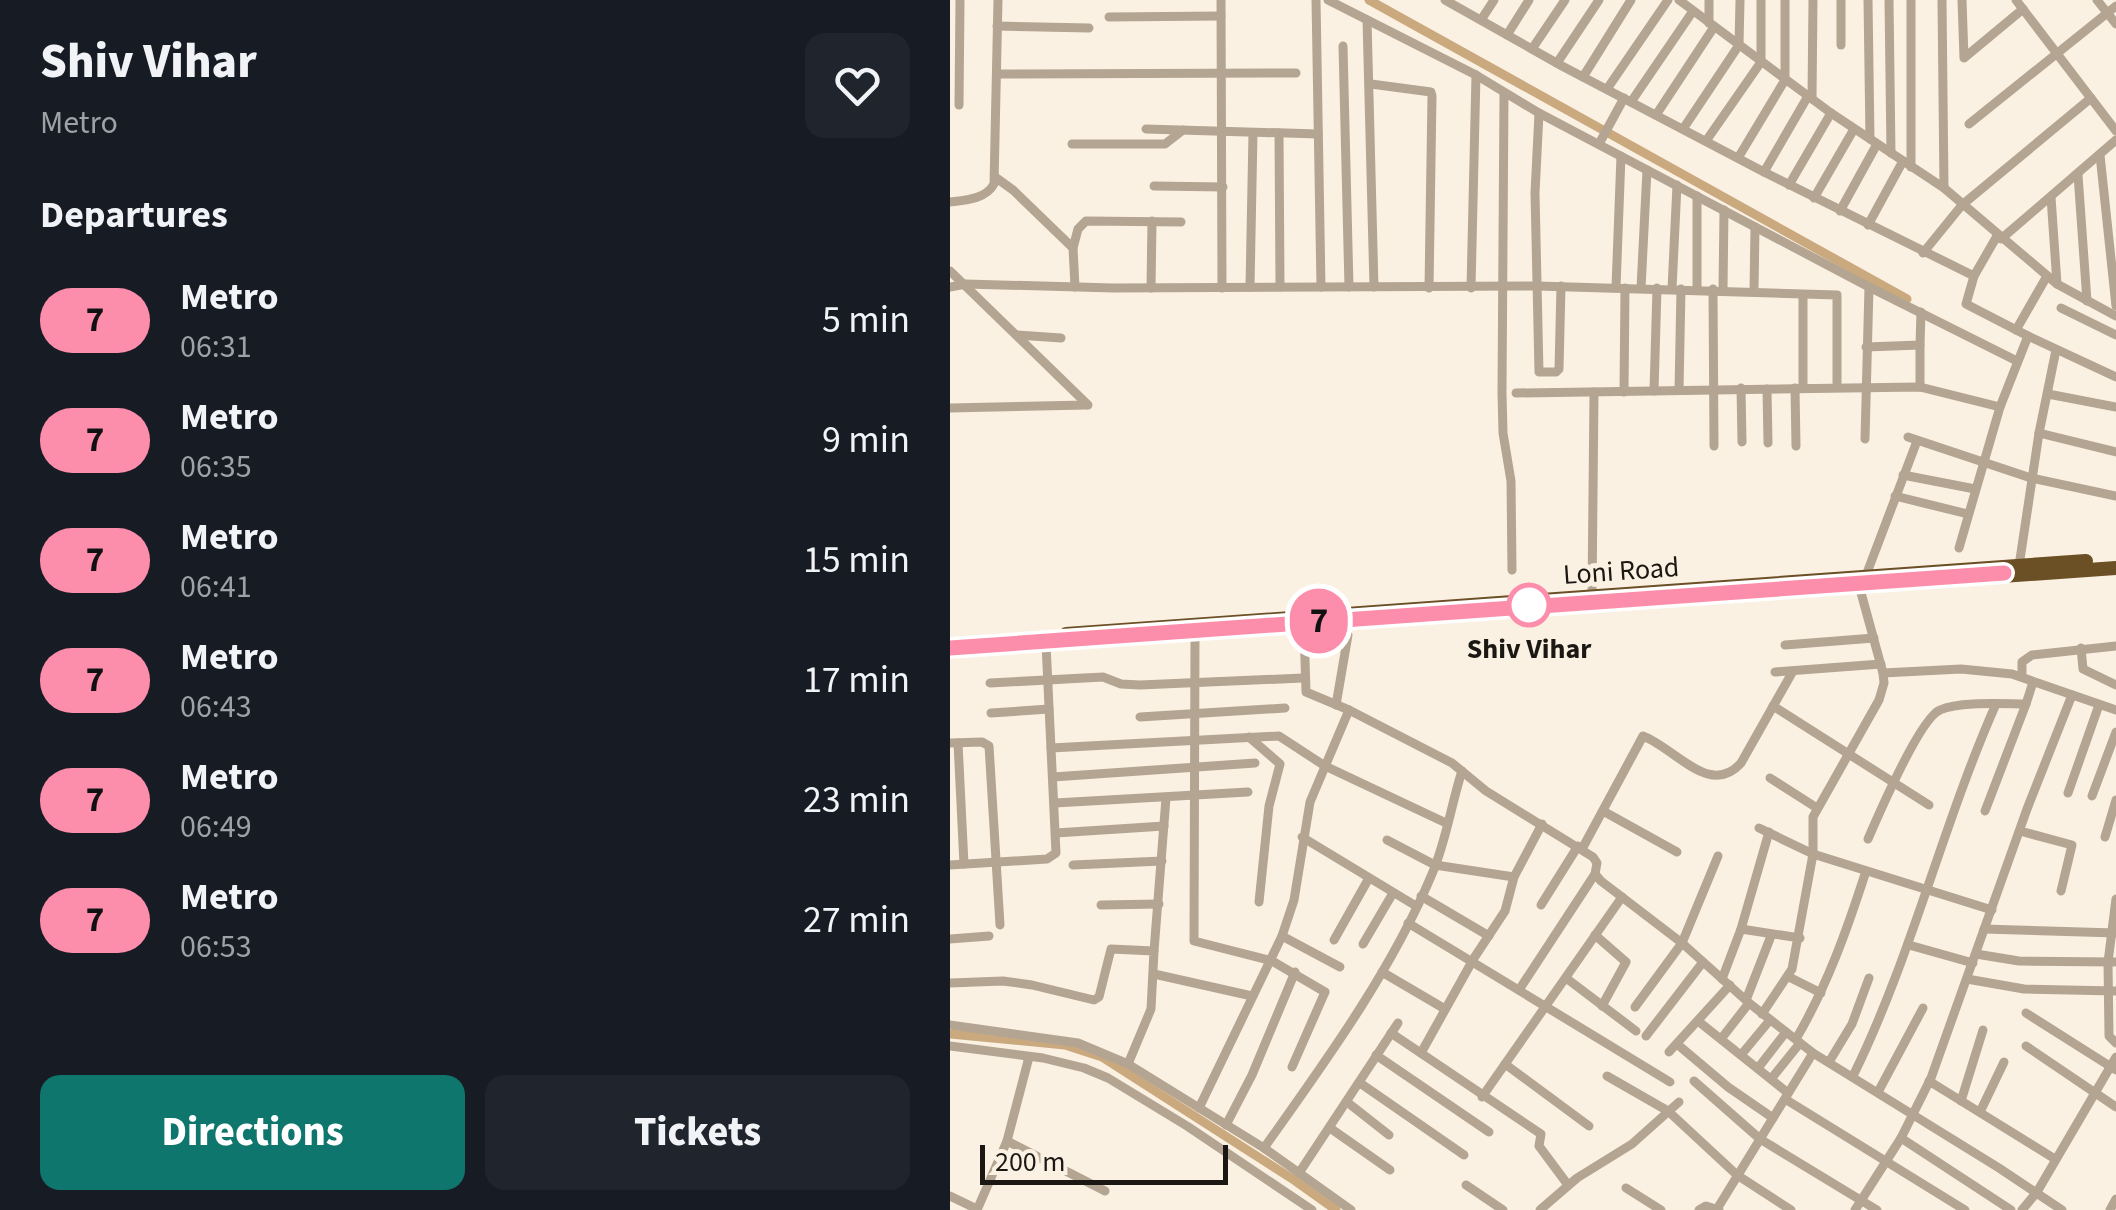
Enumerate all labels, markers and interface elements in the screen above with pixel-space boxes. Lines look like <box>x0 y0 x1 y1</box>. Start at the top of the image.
text: Shiv Vihar <box>40 28 257 96</box>
button: heart <box>805 33 910 138</box>
text: Metro <box>40 100 118 146</box>
text: Departures <box>40 188 228 242</box>
text: Metro <box>180 270 279 324</box>
text: 5 min <box>822 293 910 347</box>
text: 7 <box>86 295 104 345</box>
text: 06:31 <box>180 324 252 370</box>
text: Metro <box>180 390 279 444</box>
text: 9 min <box>822 413 910 467</box>
text: 7 <box>86 415 104 465</box>
text: 06:35 <box>180 444 252 490</box>
text: Metro <box>180 510 279 564</box>
text: 15 min <box>803 533 910 587</box>
text: 7 <box>86 535 104 585</box>
street label: Loni Road <box>1562 547 1681 595</box>
text: 06:41 <box>180 564 252 610</box>
marker: Shiv Vihar <box>1508 584 1550 626</box>
line badge: 7 <box>1286 588 1352 654</box>
text: 7 <box>1310 596 1328 646</box>
place label: Shiv Vihar <box>1467 629 1592 669</box>
text: Metro <box>180 630 279 684</box>
text: 17 min <box>803 653 910 707</box>
text: 7 <box>86 655 104 705</box>
text: 06:43 <box>180 684 252 730</box>
text: Metro <box>180 750 279 804</box>
text: 23 min <box>803 773 910 827</box>
text: 7 <box>86 775 104 825</box>
text: 06:49 <box>180 804 252 850</box>
text: Metro <box>180 870 279 924</box>
text: 27 min <box>803 893 910 947</box>
text: 7 <box>86 895 104 945</box>
text: 06:53 <box>180 924 252 970</box>
button: Directions <box>40 1075 465 1190</box>
button: Tickets <box>485 1075 910 1190</box>
scale bar <box>980 1140 1228 1184</box>
text: 200 m <box>995 1142 1066 1182</box>

